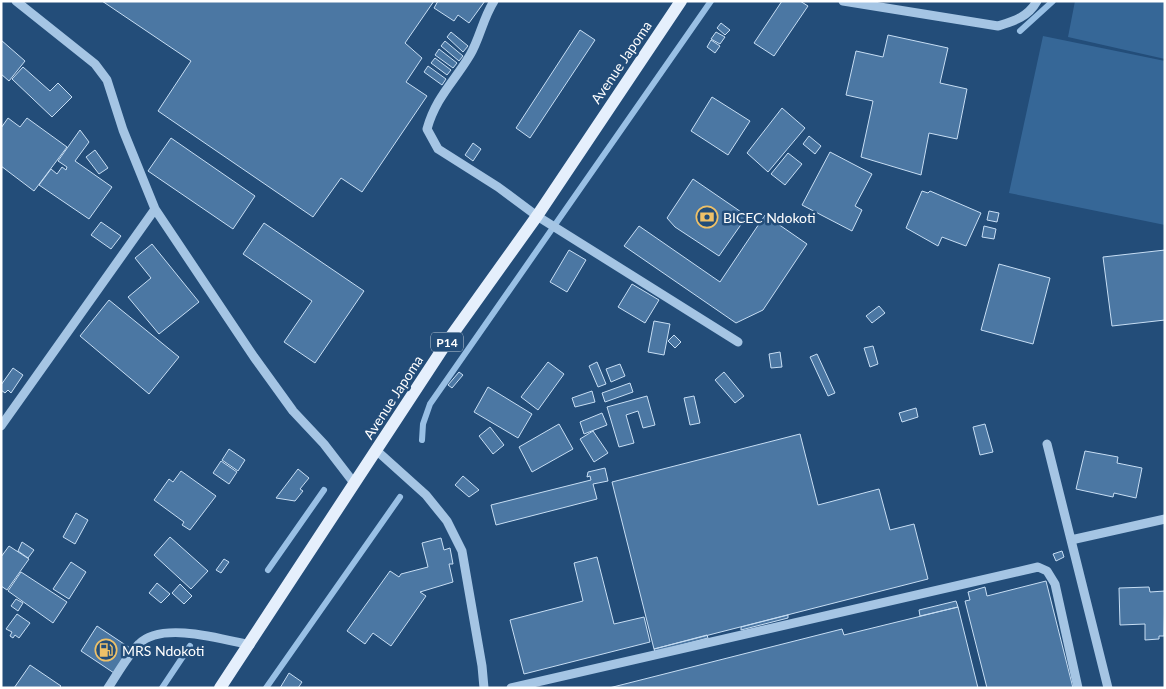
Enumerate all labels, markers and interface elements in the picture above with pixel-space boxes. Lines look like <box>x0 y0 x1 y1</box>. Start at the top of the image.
street label: Avenue Japoma <box>587 17 655 107</box>
bank icon: BICEC Ndokoti <box>695 205 719 229</box>
place label: BICEC Ndokoti <box>723 209 816 226</box>
road number: P14 <box>431 332 463 352</box>
street label: Avenue Japoma <box>360 352 426 442</box>
fuel station icon: MRS Ndokoti <box>94 638 118 662</box>
place label: MRS Ndokoti <box>122 642 204 659</box>

